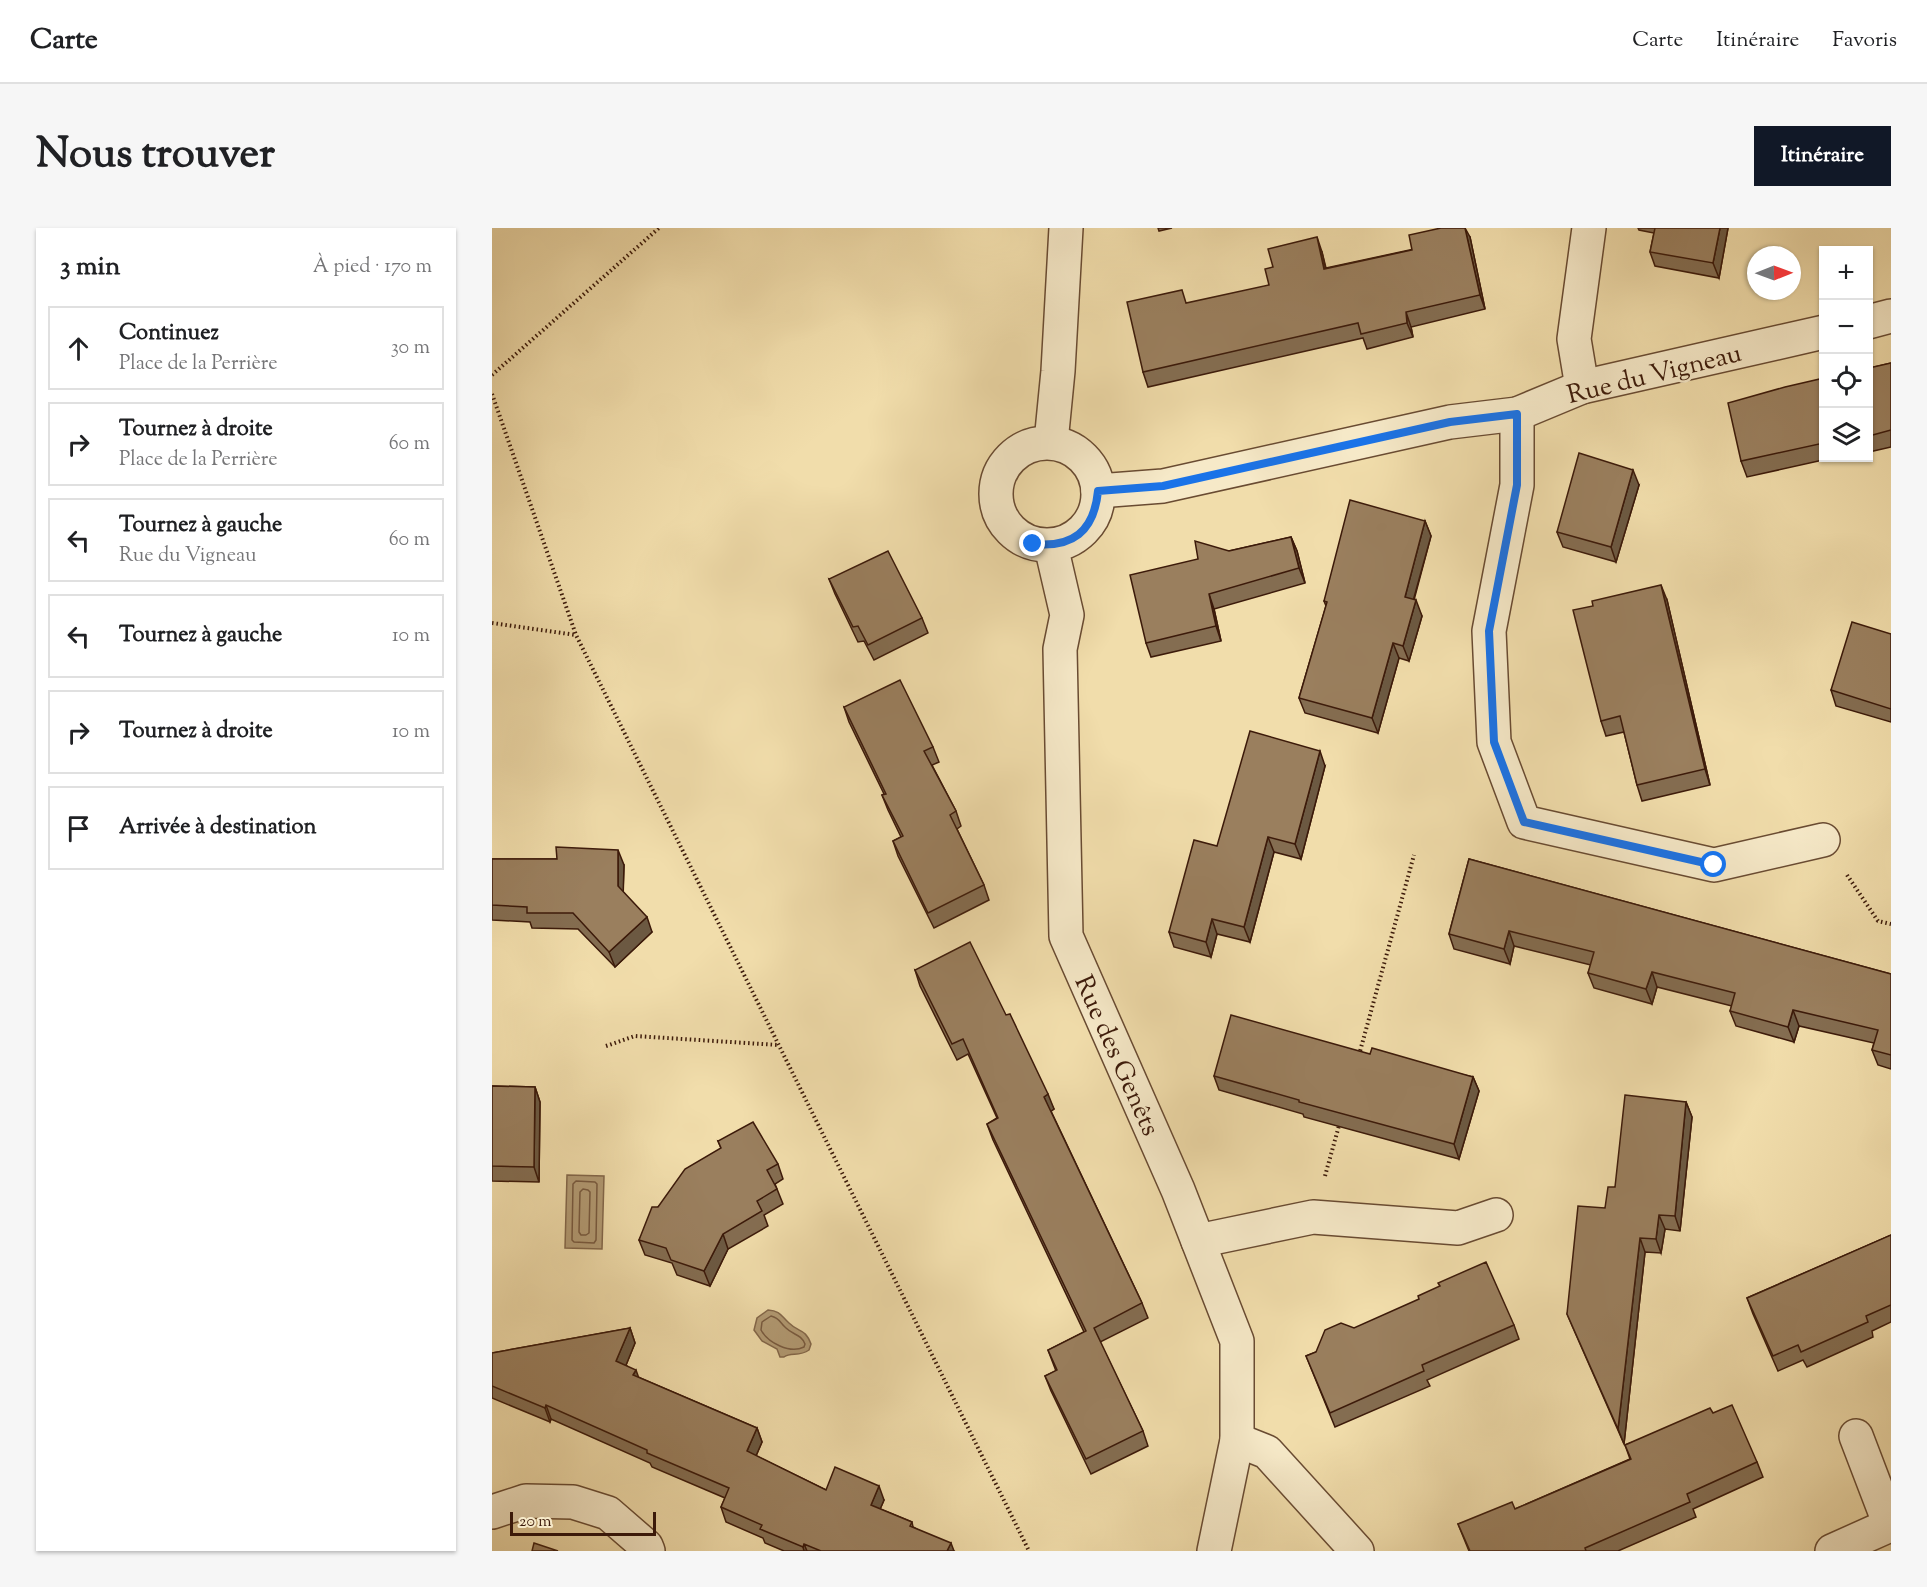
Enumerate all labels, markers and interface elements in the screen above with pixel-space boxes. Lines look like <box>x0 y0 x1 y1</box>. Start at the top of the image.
text: Carte <box>30 21 98 61</box>
text: Carte <box>1632 26 1683 56</box>
text: Itinéraire <box>1716 26 1799 56</box>
text: Favoris <box>1832 26 1897 56</box>
text: Nous trouver <box>36 126 275 186</box>
button: Itinéraire <box>1754 126 1891 186</box>
north arrow <box>1747 246 1801 300</box>
map controls <box>1819 246 1873 462</box>
button: + <box>1819 246 1873 300</box>
text: 3 min <box>60 249 120 286</box>
text: À pied · 170 m <box>313 253 432 282</box>
button: − <box>1819 300 1873 354</box>
text: Continuez <box>119 318 219 350</box>
icon: ahead <box>62 332 95 365</box>
text: 30 m <box>391 334 430 363</box>
street label: Rue du Vigneau <box>1563 336 1746 415</box>
text: Place de la Perrière <box>119 350 278 379</box>
button: locate <box>1819 354 1873 408</box>
button: layers <box>1819 408 1873 462</box>
text: Tournez à droite <box>119 414 273 446</box>
icon: right <box>62 428 95 461</box>
text: 60 m <box>389 430 430 459</box>
text: Place de la Perrière <box>119 446 278 475</box>
text: Tournez à gauche <box>119 510 282 542</box>
icon: left <box>62 524 95 557</box>
text: 60 m <box>389 526 430 555</box>
route end <box>1019 530 1045 556</box>
text: Rue du Vigneau <box>119 542 256 571</box>
icon: left <box>62 620 95 653</box>
text: Tournez à gauche <box>119 620 282 652</box>
text: 10 m <box>392 622 430 651</box>
icon: right <box>62 716 95 749</box>
text: Tournez à droite <box>119 716 273 748</box>
text: 10 m <box>392 718 430 747</box>
icon: arrive <box>62 812 95 845</box>
text: Arrivée à destination <box>119 812 316 844</box>
route start <box>1700 851 1726 877</box>
street label: Rue des Genêts <box>1064 970 1168 1142</box>
scale bar <box>510 1509 656 1536</box>
text: 20 m <box>519 1511 552 1534</box>

